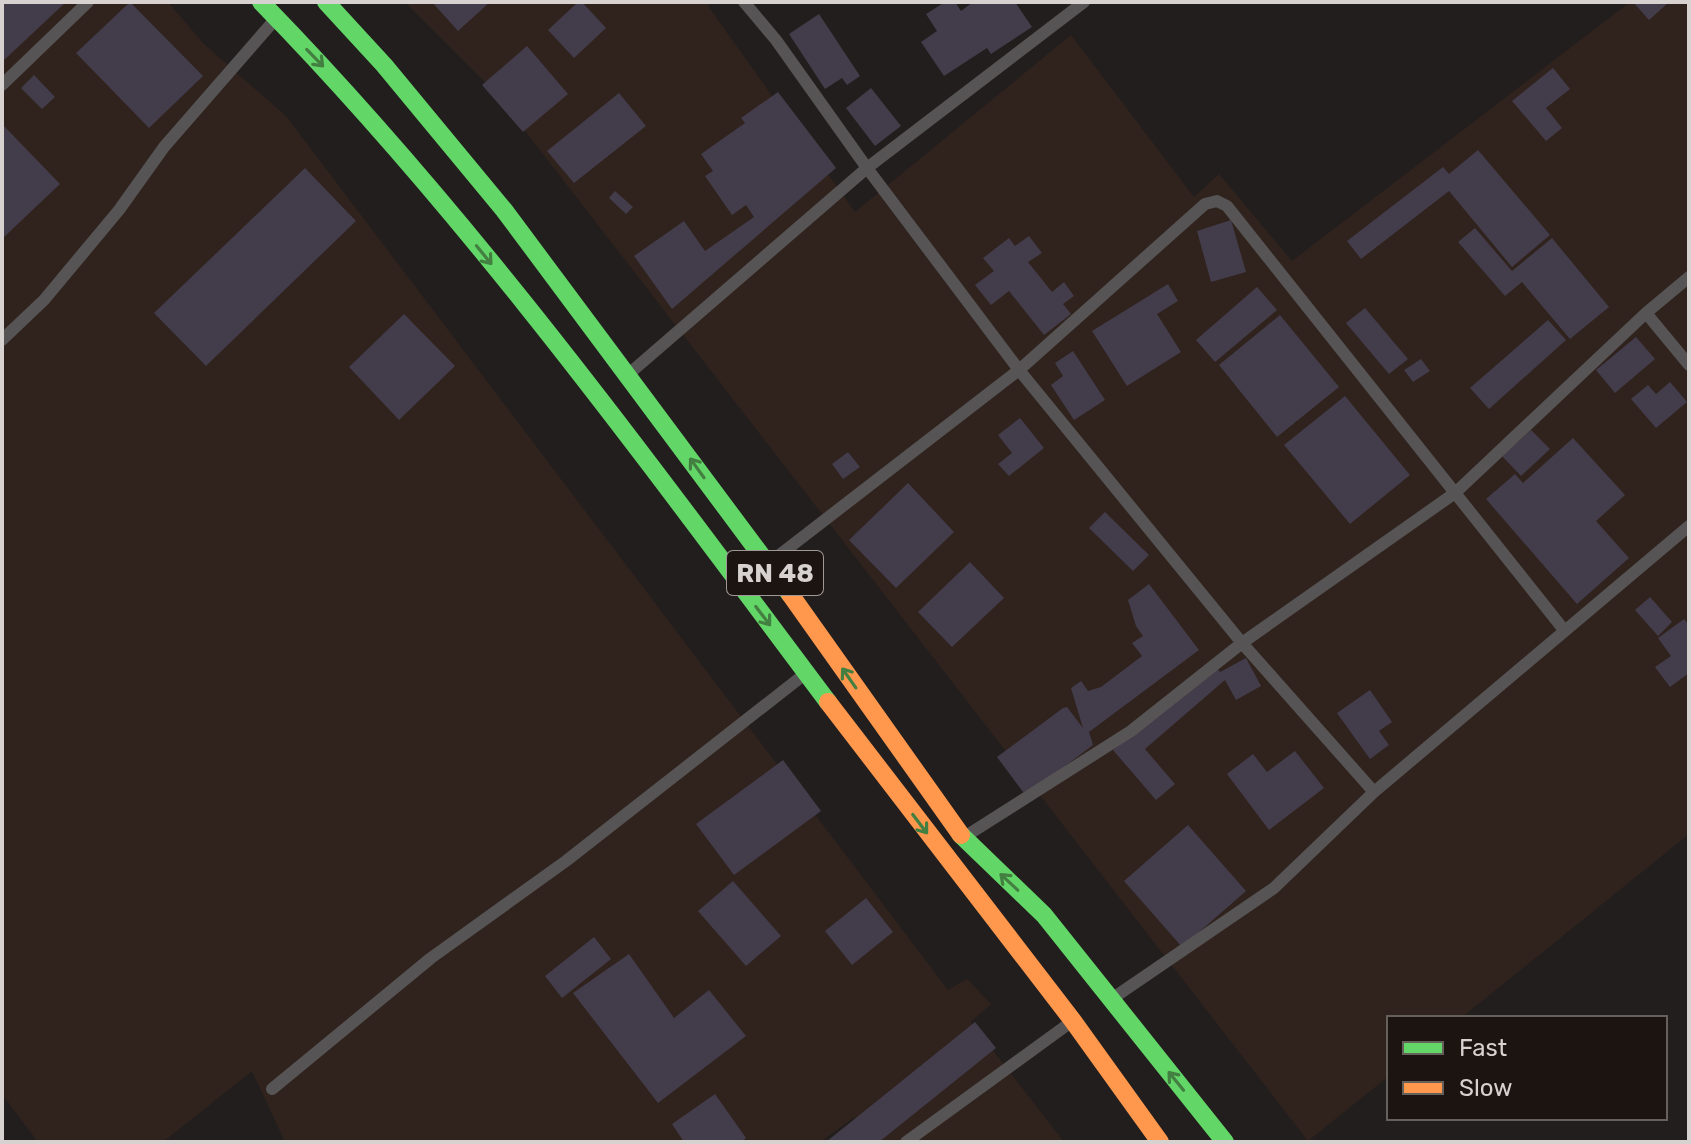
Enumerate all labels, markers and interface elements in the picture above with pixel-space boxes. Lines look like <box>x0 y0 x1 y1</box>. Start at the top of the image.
one-way arrow <box>306 48 325 68</box>
one-way arrow <box>476 244 493 265</box>
one-way arrow <box>689 457 705 479</box>
road number: RN 48 <box>727 551 823 595</box>
one-way arrow <box>755 605 772 626</box>
one-way arrow <box>841 668 857 690</box>
one-way arrow <box>911 812 928 834</box>
one-way arrow <box>999 873 1019 892</box>
legend <box>1387 1016 1667 1120</box>
text: Fast <box>1459 1034 1507 1062</box>
one-way arrow <box>1167 1071 1185 1092</box>
text: Slow <box>1459 1074 1512 1102</box>

